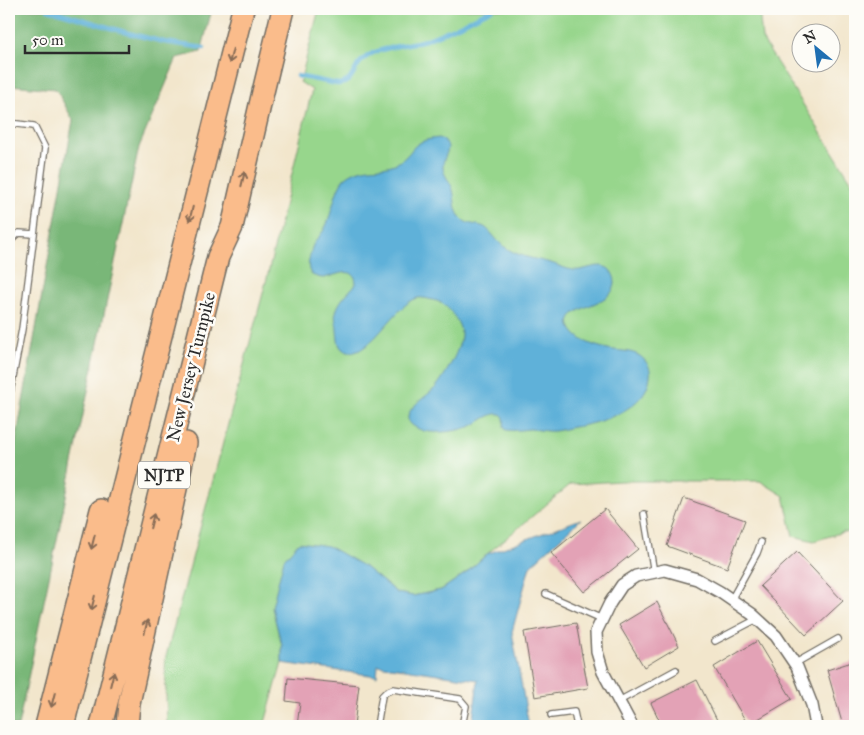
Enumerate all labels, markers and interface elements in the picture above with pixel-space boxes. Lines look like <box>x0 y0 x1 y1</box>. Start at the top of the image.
scale bar <box>25 22 129 54</box>
north arrow <box>792 22 842 72</box>
text: N <box>801 27 819 47</box>
text: 50 m <box>32 31 64 49</box>
one-way arrow <box>226 48 235 64</box>
one-way arrow <box>239 171 248 187</box>
one-way arrow <box>186 205 195 221</box>
street label: New Jersey Turnpike <box>162 290 221 444</box>
road number: NJTP <box>138 462 190 488</box>
one-way arrow <box>148 514 157 530</box>
one-way arrow <box>88 534 97 550</box>
one-way arrow <box>88 595 97 611</box>
one-way arrow <box>141 619 151 635</box>
one-way arrow <box>108 671 118 687</box>
one-way arrow <box>48 691 57 707</box>

